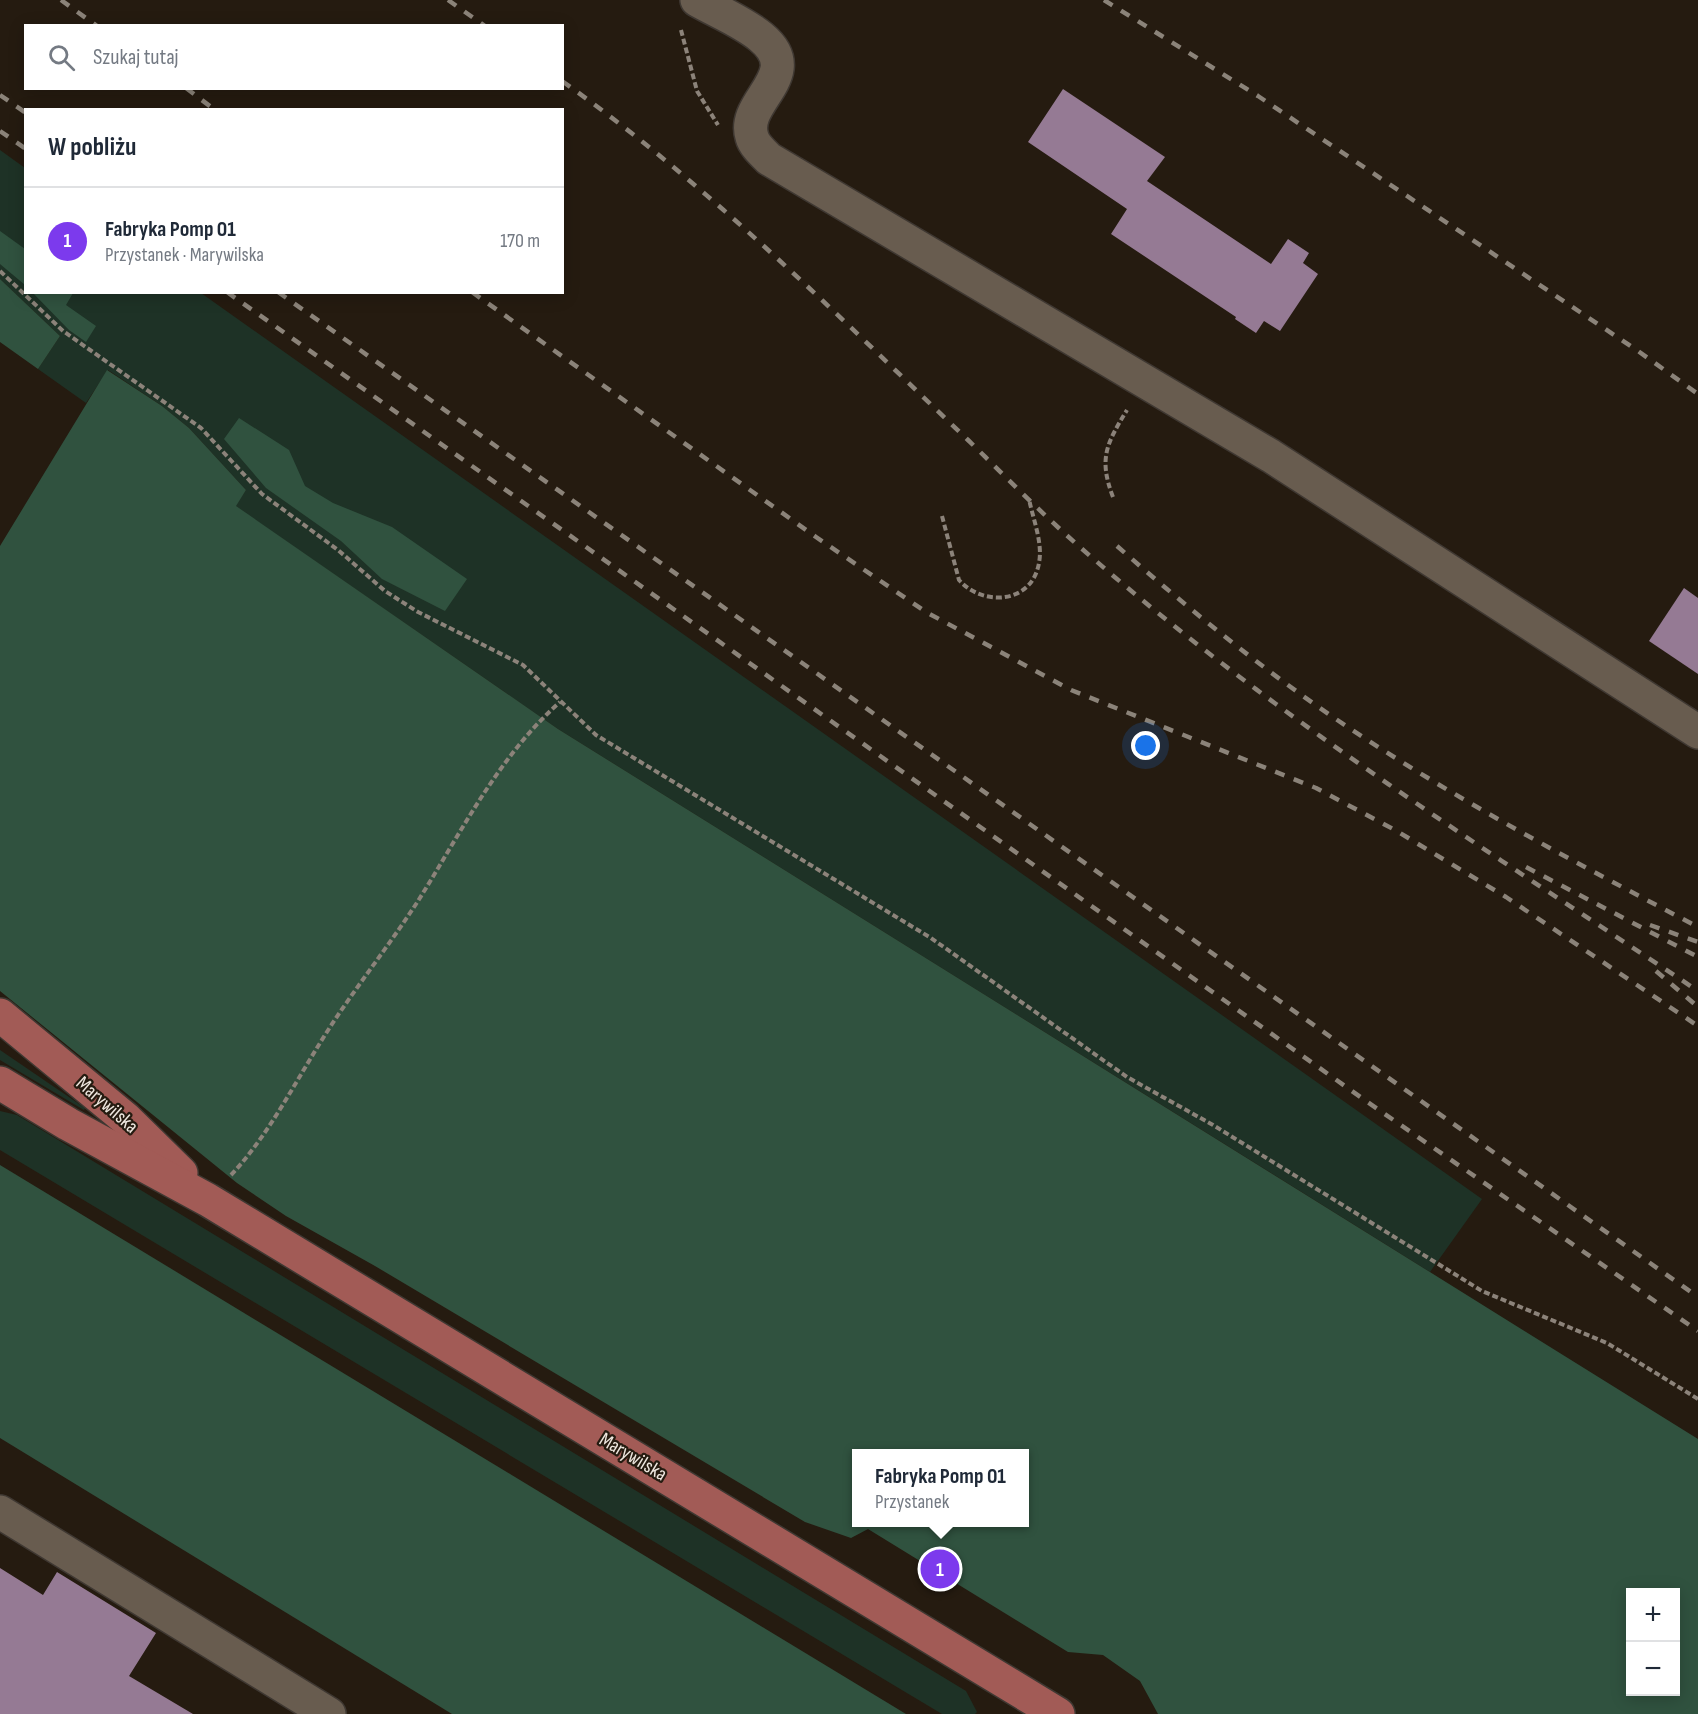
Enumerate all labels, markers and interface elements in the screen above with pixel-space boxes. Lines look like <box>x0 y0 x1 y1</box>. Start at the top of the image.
search box <box>24 24 564 90</box>
icon: search <box>45 41 78 74</box>
text: Szukaj tutaj <box>93 44 179 71</box>
text: W pobliżu <box>48 132 136 163</box>
text: Fabryka Pomp 01 <box>105 216 236 243</box>
text: 1 <box>64 229 71 253</box>
text: 170 m <box>500 229 540 253</box>
text: Przystanek · Marywilska <box>105 243 264 267</box>
your location <box>1131 731 1160 760</box>
street label: Marywilska <box>71 1072 143 1138</box>
street label: Marywilska <box>595 1428 671 1486</box>
popup <box>852 1449 1029 1527</box>
text: Fabryka Pomp 01 <box>875 1463 1006 1490</box>
text: Przystanek <box>875 1490 949 1514</box>
pin: 1 <box>920 1546 960 1592</box>
map controls <box>1626 1588 1680 1696</box>
button: + <box>1626 1588 1680 1642</box>
button: − <box>1626 1642 1680 1696</box>

